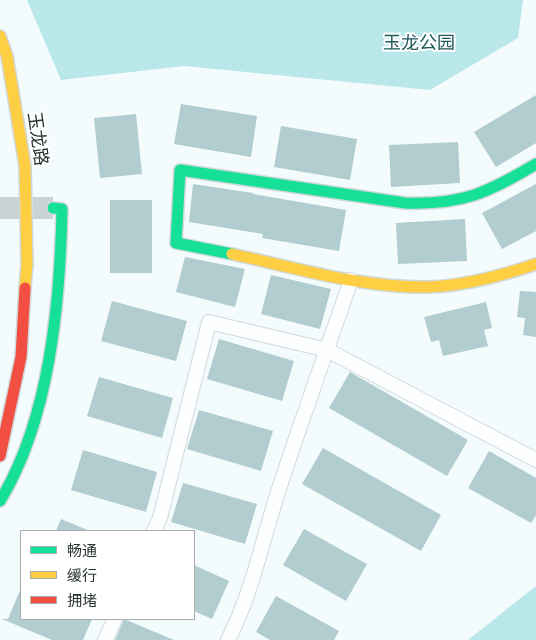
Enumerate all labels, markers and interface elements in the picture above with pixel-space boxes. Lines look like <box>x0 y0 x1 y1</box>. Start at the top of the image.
park label: 玉龙公园 <box>383 33 455 55</box>
street label: 玉龙路 <box>23 111 51 167</box>
legend <box>20 530 195 620</box>
text: 畅通 <box>67 540 97 560</box>
text: 缓行 <box>67 565 97 585</box>
text: 拥堵 <box>67 590 97 610</box>

